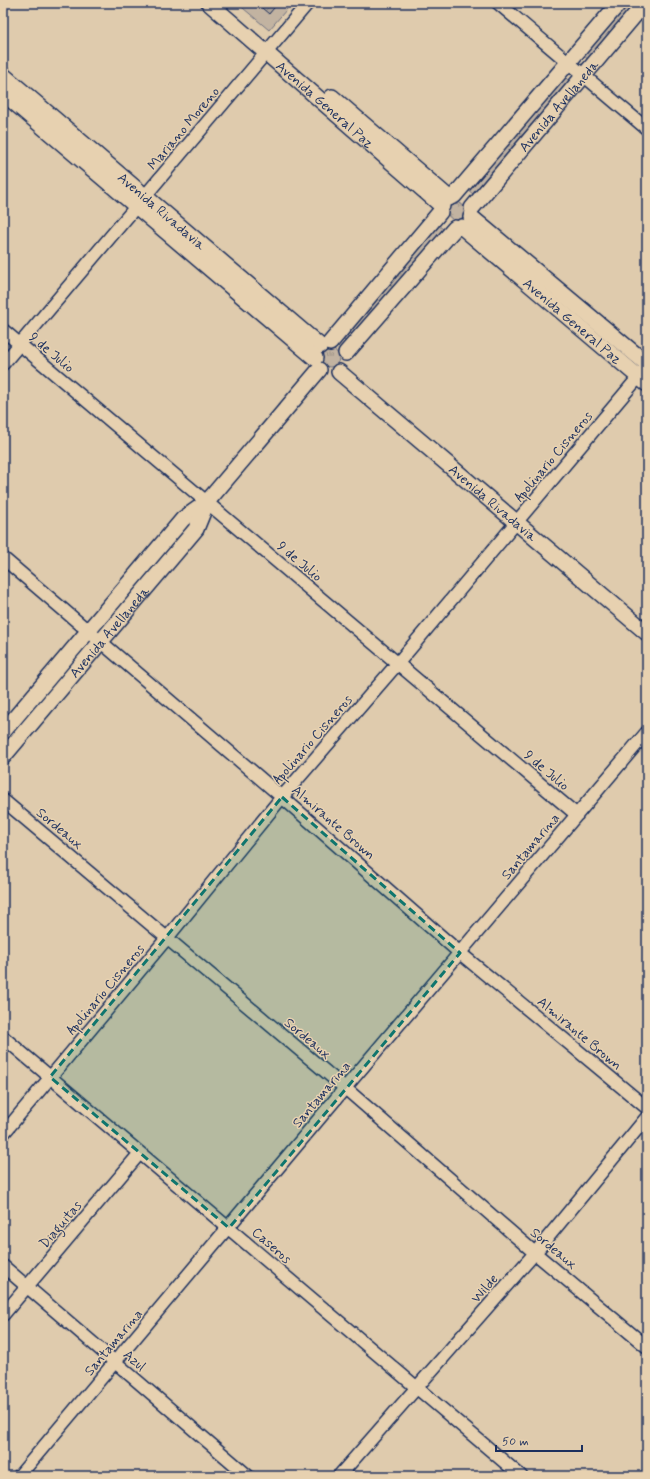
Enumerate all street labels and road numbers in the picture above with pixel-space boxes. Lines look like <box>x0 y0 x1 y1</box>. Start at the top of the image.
street label: Avenida Avellaneda <box>515 56 603 156</box>
street label: Avenida General Paz <box>272 57 377 152</box>
street label: Mariano Moreno <box>144 83 224 174</box>
street label: Avenida Rivadavia <box>113 169 209 255</box>
street label: Avenida General Paz <box>519 275 625 369</box>
street label: 9 de Julio <box>25 329 78 377</box>
street label: Apolinario Cisneros <box>511 408 598 506</box>
street label: Avenida Rivadavia <box>445 461 541 546</box>
street label: 9 de Julio <box>273 538 326 586</box>
street label: Avenida Avellaneda <box>66 582 154 682</box>
street label: Apolinario Cisneros <box>269 691 357 789</box>
street label: 9 de Julio <box>520 747 573 795</box>
street label: Almirante Brown <box>288 782 379 864</box>
street label: Sordeaux <box>32 804 86 854</box>
street label: Santamarina <box>498 809 564 884</box>
street label: Apolinario Cisneros <box>63 941 150 1039</box>
street label: Almirante Brown <box>533 993 625 1074</box>
street label: Sordeaux <box>280 1014 334 1064</box>
street label: Santamarina <box>289 1057 355 1132</box>
street label: Diaguitas <box>36 1197 87 1253</box>
street label: Caseros <box>248 1224 295 1268</box>
street label: Sordeaux <box>526 1224 580 1274</box>
street label: Wilde <box>467 1270 502 1307</box>
street label: Santamarina <box>81 1305 147 1380</box>
street label: Azul <box>119 1346 149 1376</box>

